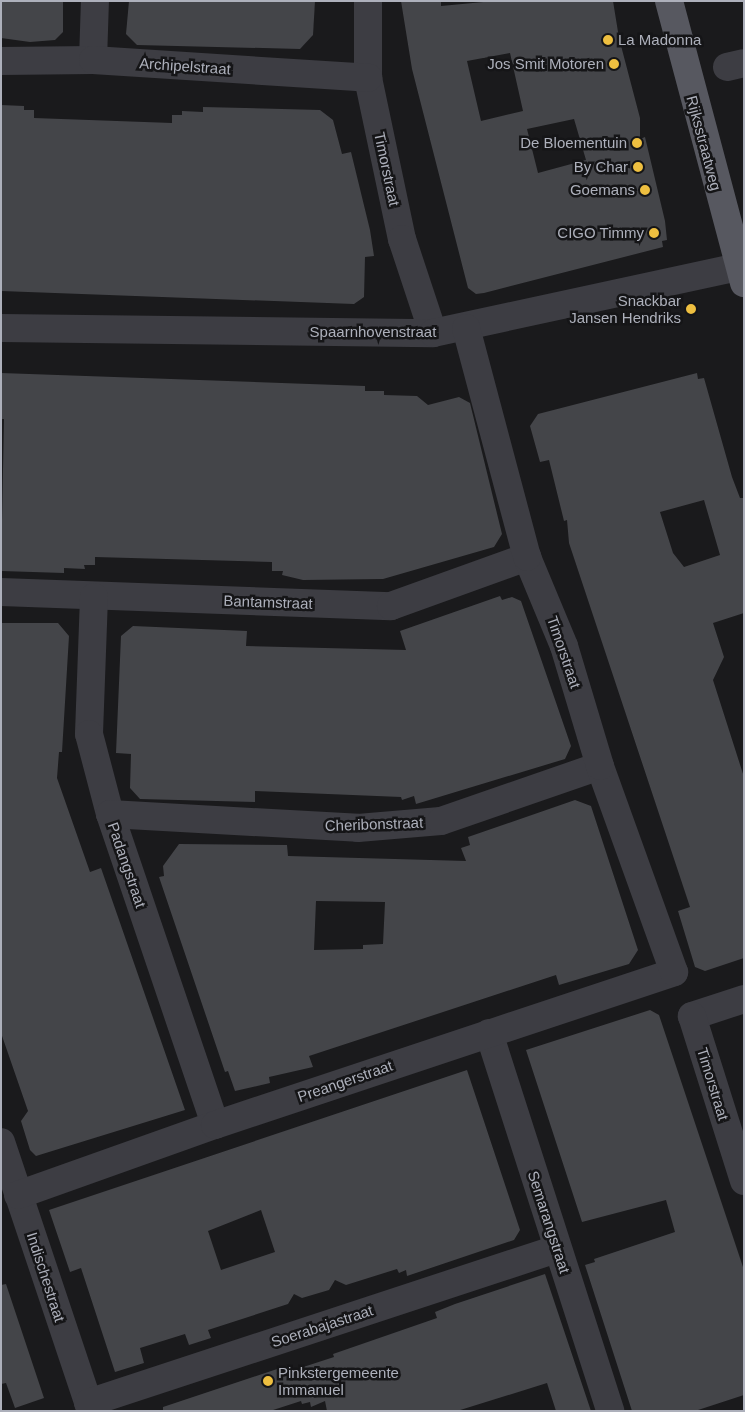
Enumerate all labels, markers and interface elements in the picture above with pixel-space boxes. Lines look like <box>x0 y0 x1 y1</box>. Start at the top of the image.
place label: La Madonna <box>618 31 701 49</box>
marker: La Madonna <box>602 34 614 46</box>
street label: Archipelstraat <box>139 54 231 78</box>
place label: Jos Smit Motoren <box>487 55 604 73</box>
marker: Jos Smit Motoren <box>608 58 620 70</box>
street label: Rijksstraatweg <box>683 94 725 192</box>
street label: Timorstraat <box>370 130 404 208</box>
place label: De Bloementuin <box>520 134 627 152</box>
marker: De Bloementuin <box>631 137 643 149</box>
place label: By Char <box>574 158 628 176</box>
marker: By Char <box>632 161 644 173</box>
place label: Goemans <box>570 181 635 199</box>
marker: Goemans <box>639 184 651 196</box>
place label: CIGO Timmy <box>557 224 644 242</box>
marker: CIGO Timmy <box>648 227 660 239</box>
place label: Snackbar Jansen Hendriks <box>569 291 681 326</box>
marker: Snackbar Jansen Hendriks <box>685 303 697 315</box>
street label: Spaarnhovenstraat <box>310 323 436 341</box>
street label: Bantamstraat <box>223 591 313 613</box>
street label: Timorstraat <box>543 613 585 691</box>
street label: Cheribonstraat <box>325 813 423 835</box>
street label: Padangstraat <box>104 820 150 910</box>
street label: Timorstraat <box>693 1045 733 1123</box>
street label: Preangerstraat <box>295 1056 395 1106</box>
street label: Semarangstraat <box>524 1168 574 1276</box>
street label: Indischestraat <box>23 1230 69 1324</box>
street label: Soerabajastraat <box>269 1301 375 1351</box>
place label: Pinkstergemeente Immanuel <box>278 1363 399 1398</box>
marker: Pinkstergemeente Immanuel <box>262 1375 274 1387</box>

